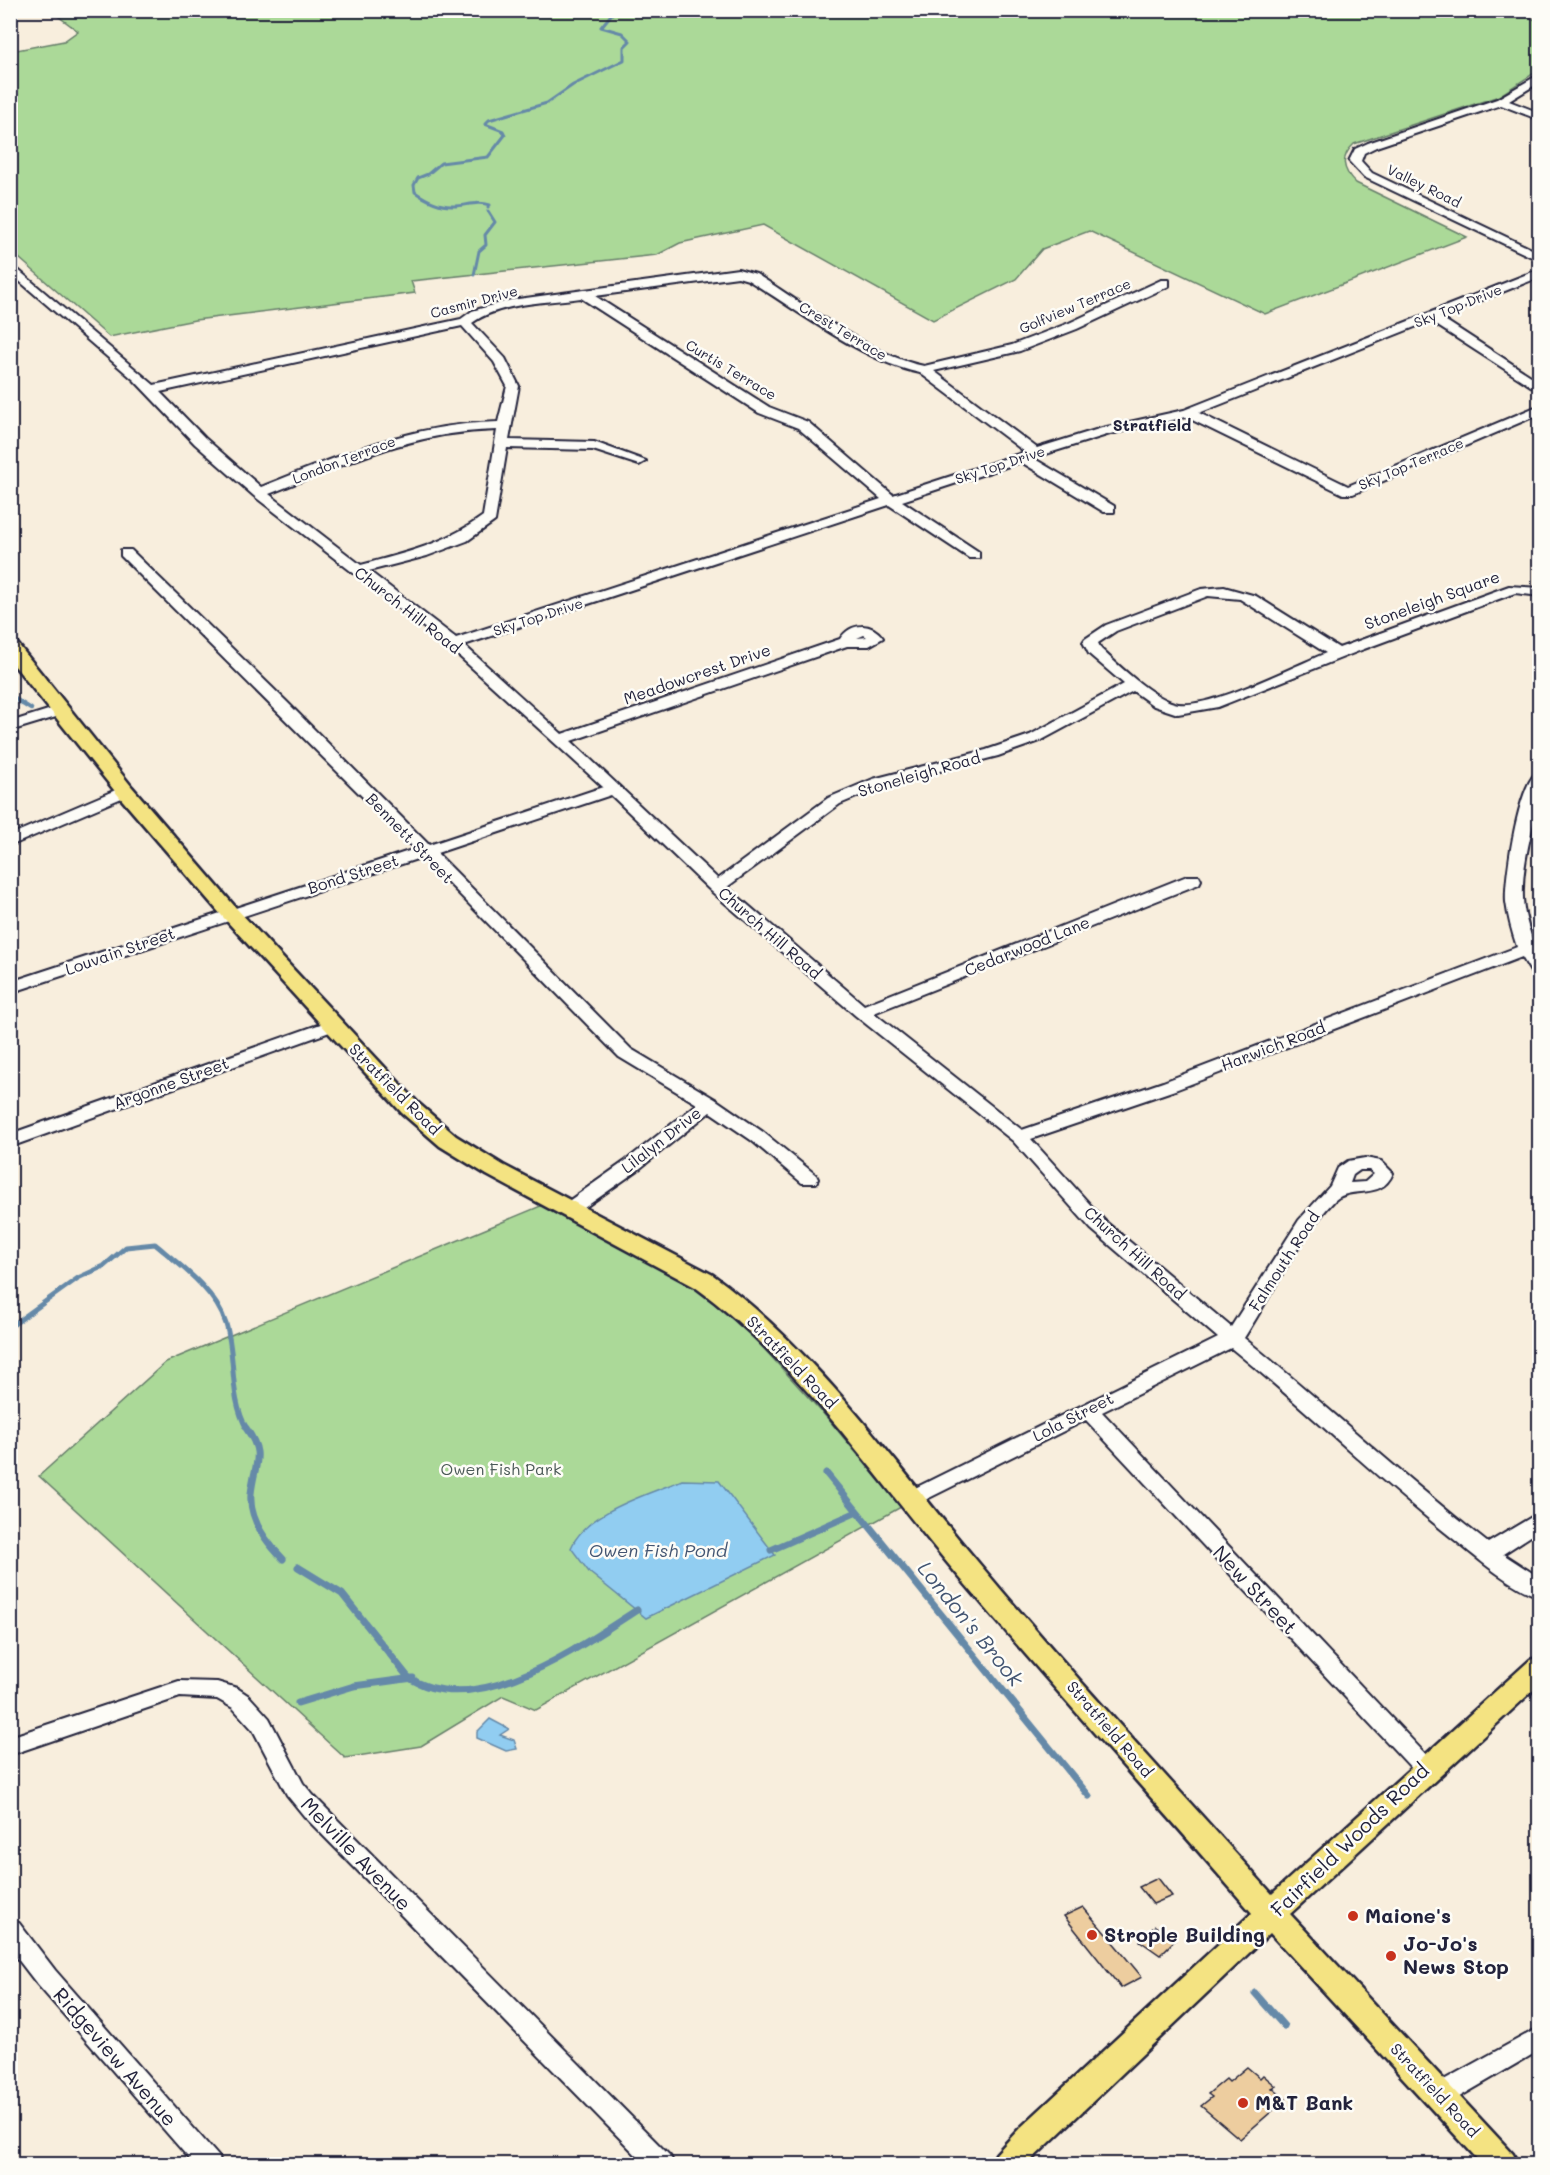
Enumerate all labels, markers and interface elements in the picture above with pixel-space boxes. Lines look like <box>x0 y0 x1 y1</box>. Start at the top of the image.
street label: Valley Road <box>1384 159 1464 212</box>
street label: Golfview Terrace <box>1016 273 1134 338</box>
street label: Sky Top Drive <box>1411 279 1505 332</box>
street label: Casmir Drive <box>428 281 520 322</box>
street label: Crest Terrace <box>796 297 891 364</box>
street label: Curtis Terrace <box>682 335 780 404</box>
district label: Stratfield <box>1113 414 1191 435</box>
street label: London Terrace <box>290 431 398 488</box>
street label: Sky Top Terrace <box>1355 433 1466 494</box>
street label: Sky Top Drive <box>953 441 1047 488</box>
street label: Church Hill Road <box>351 561 466 658</box>
street label: Stoneleigh Square <box>1361 565 1502 634</box>
street label: Sky Top Drive <box>491 593 585 640</box>
street label: Meadowcrest Drive <box>620 638 773 709</box>
street label: Stoneleigh Road <box>855 746 983 801</box>
street label: Bennett Street <box>362 788 459 887</box>
street label: Bond Street <box>305 849 401 898</box>
street label: Church Hill Road <box>714 882 826 983</box>
street label: Cedarwood Lane <box>961 911 1093 980</box>
street label: Louvain Street <box>62 922 178 979</box>
street label: Harwich Road <box>1218 1016 1328 1075</box>
street label: Stratfield Road <box>345 1038 446 1139</box>
street label: Argonne Street <box>110 1052 232 1113</box>
street label: Lilalyn Drive <box>616 1102 705 1177</box>
street label: Church Hill Road <box>1080 1201 1191 1304</box>
street label: Falmouth Road <box>1243 1207 1324 1315</box>
street label: Stratfield Road <box>743 1311 842 1413</box>
street label: Lola Street <box>1029 1387 1117 1446</box>
park label: Owen Fish Park <box>440 1458 562 1479</box>
water label: Owen Fish Pond <box>589 1538 729 1562</box>
street label: New Street <box>1208 1539 1304 1639</box>
water label: London's Brook <box>912 1555 1031 1692</box>
street label: Stratfield Road <box>1063 1676 1158 1781</box>
street label: Fairfield Woods Road <box>1265 1757 1434 1922</box>
street label: Melville Avenue <box>296 1791 417 1916</box>
place label: Maione's <box>1365 1902 1451 1928</box>
marker: Maione's <box>1346 1909 1360 1923</box>
place label: Strople Building <box>1104 1921 1265 1947</box>
marker: Strople Building <box>1085 1928 1099 1942</box>
place label: Jo-Jo's News Stop <box>1403 1930 1509 1979</box>
marker: Jo-Jo's News Stop <box>1384 1949 1398 1963</box>
street label: Ridgeview Avenue <box>48 1981 183 2131</box>
street label: Stratfield Road <box>1386 2038 1484 2141</box>
place label: M&T Bank <box>1255 2089 1353 2115</box>
marker: M&T Bank <box>1236 2096 1250 2110</box>

